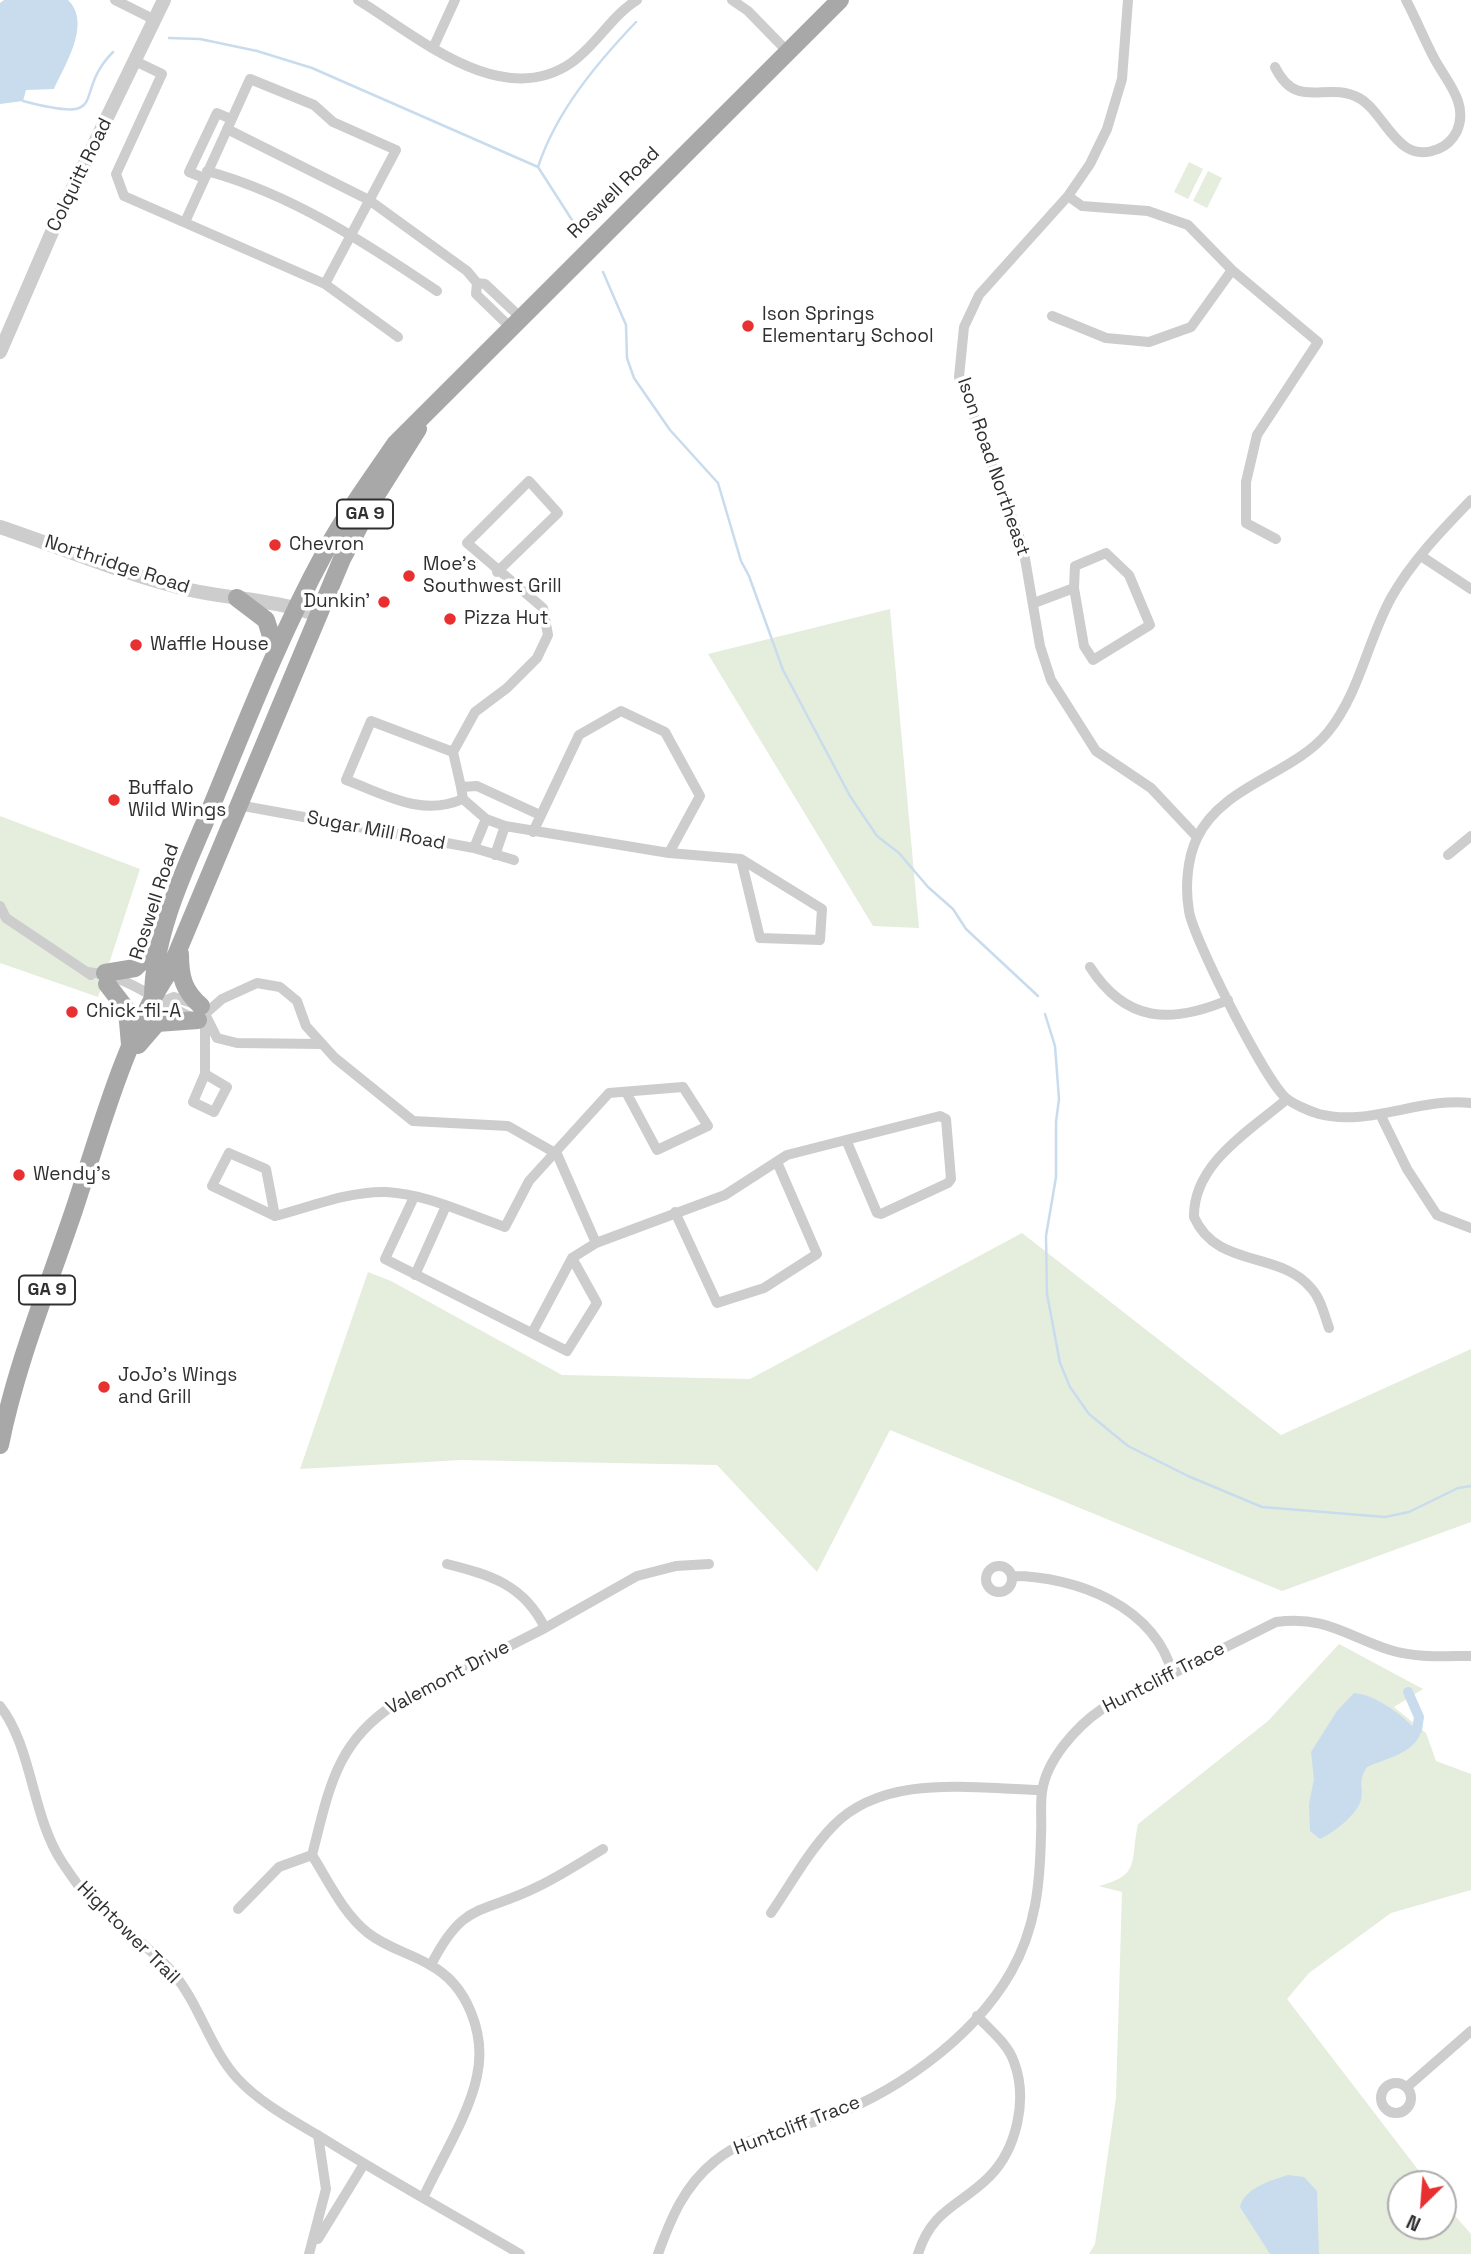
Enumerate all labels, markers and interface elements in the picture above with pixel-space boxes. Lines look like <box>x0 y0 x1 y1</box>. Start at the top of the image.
street label: Colquitt Road <box>43 115 117 235</box>
street label: Roswell Road <box>563 142 665 244</box>
place label: Ison Springs Elementary School <box>762 304 934 348</box>
marker: Ison Springs Elementary School <box>740 318 756 334</box>
street label: Ison Road Northeast <box>952 375 1034 559</box>
road number: GA 9 <box>337 500 393 528</box>
street label: Northridge Road <box>42 531 192 599</box>
place label: Chevron <box>289 534 364 556</box>
marker: Chevron <box>267 537 283 553</box>
place label: Moe's Southwest Grill <box>423 554 562 598</box>
marker: Moe's Southwest Grill <box>401 568 417 584</box>
place label: Dunkin' <box>303 591 370 613</box>
marker: Dunkin' <box>376 594 392 610</box>
place label: Pizza Hut <box>464 608 548 630</box>
marker: Pizza Hut <box>442 611 458 627</box>
place label: Waffle House <box>150 634 269 656</box>
marker: Waffle House <box>128 637 144 653</box>
place label: Buffalo Wild Wings <box>128 778 226 822</box>
marker: Buffalo Wild Wings <box>106 792 122 808</box>
street label: Sugar Mill Road <box>305 806 447 856</box>
street label: Roswell Road <box>126 841 184 963</box>
place label: Chick-fil-A <box>86 1001 181 1023</box>
marker: Chick-fil-A <box>64 1004 80 1020</box>
place label: Wendy's <box>33 1164 111 1186</box>
marker: Wendy's <box>11 1167 27 1183</box>
road number: GA 9 <box>19 1275 75 1304</box>
place label: JoJo's Wings and Grill <box>118 1365 237 1409</box>
marker: JoJo's Wings and Grill <box>96 1379 112 1395</box>
street label: Valemont Drive <box>382 1636 514 1720</box>
street label: Huntcliff Trace <box>1099 1637 1229 1719</box>
street label: Hightower Trail <box>72 1877 184 1989</box>
street label: Huntcliff Trace <box>730 2091 864 2161</box>
north arrow <box>1387 2170 1457 2240</box>
text: N <box>1403 2209 1425 2237</box>

